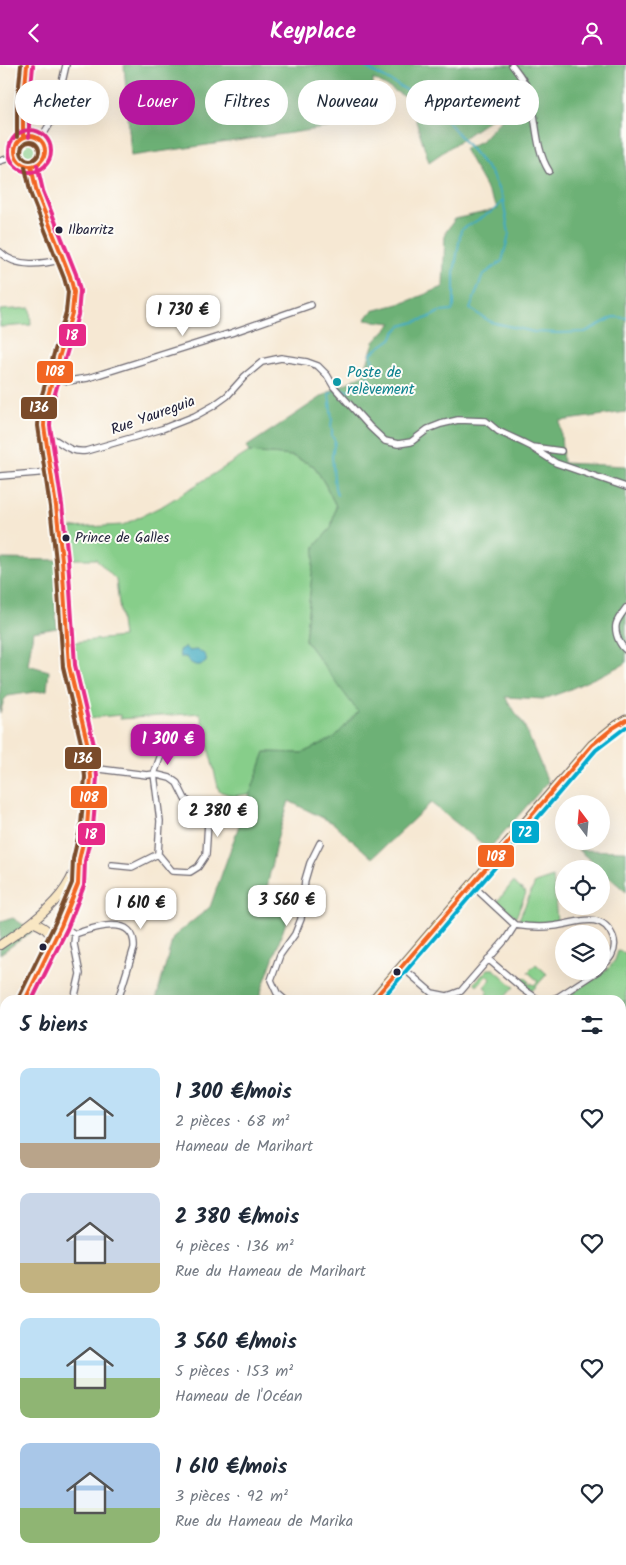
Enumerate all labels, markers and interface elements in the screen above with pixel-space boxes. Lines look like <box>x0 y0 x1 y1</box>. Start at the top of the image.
text: Keyplace <box>270 15 356 50</box>
icon: back <box>20 19 48 47</box>
icon: person <box>578 19 606 47</box>
chip: Acheter <box>15 80 109 125</box>
chip: Louer <box>119 80 195 125</box>
chip: Filtres <box>205 80 288 125</box>
chip: Nouveau <box>298 80 396 125</box>
chip: Appartement <box>406 80 539 125</box>
place label: Ilbarritz <box>68 219 114 241</box>
marker: Ilbarritz <box>54 225 64 235</box>
pin: 1 730 € <box>137 295 229 337</box>
text: 1 730 € <box>157 298 209 323</box>
line badge: 18 <box>58 323 87 347</box>
text: 18 <box>66 325 79 347</box>
line badge: 108 <box>36 360 74 384</box>
text: 108 <box>45 361 66 383</box>
place label: Poste de relèvement <box>347 361 415 402</box>
marker: Poste de relèvement <box>331 376 343 388</box>
street label: Rue Yaureguia <box>107 390 199 442</box>
line badge: 136 <box>20 396 58 420</box>
text: 136 <box>29 397 49 419</box>
place label: Prince de Galles <box>75 527 169 549</box>
marker: Prince de Galles <box>61 533 71 543</box>
pin: 1 300 € <box>122 723 214 766</box>
text: 1 300 € <box>142 727 194 752</box>
line badge: 136 <box>64 746 102 770</box>
text: 136 <box>73 748 93 770</box>
line badge: 108 <box>70 785 108 809</box>
text: 108 <box>79 787 100 809</box>
pin: 2 380 € <box>172 795 264 838</box>
north arrow <box>555 795 610 850</box>
map controls <box>555 795 610 980</box>
text: 2 380 € <box>189 799 247 824</box>
line badge: 72 <box>511 820 540 844</box>
line badge: 18 <box>77 822 106 846</box>
text: 72 <box>518 822 532 844</box>
text: 18 <box>85 824 98 846</box>
line badge: 108 <box>477 844 515 868</box>
text: 108 <box>486 846 507 868</box>
button: locate <box>555 860 610 915</box>
pin: 3 560 € <box>241 885 333 927</box>
pin: 1 610 € <box>95 887 187 930</box>
text: 3 560 € <box>259 888 315 913</box>
text: 1 610 € <box>116 891 166 916</box>
button: layers <box>555 925 610 980</box>
unlabelled marker <box>38 942 48 952</box>
unlabelled marker <box>392 967 402 977</box>
text: 5 biens <box>20 1009 88 1042</box>
icon: filters <box>578 1011 606 1039</box>
text: 1 300 €/mois <box>175 1076 292 1109</box>
icon: home <box>60 1088 120 1148</box>
icon: heart <box>578 1104 606 1132</box>
text: 2 pièces · 68 m² <box>175 1109 290 1134</box>
text: Hameau de Marihart <box>175 1134 313 1159</box>
text: 2 380 €/mois <box>175 1201 299 1234</box>
icon: home <box>60 1213 120 1273</box>
icon: heart <box>578 1229 606 1257</box>
text: 4 pièces · 136 m² <box>175 1234 294 1259</box>
text: Rue du Hameau de Marihart <box>175 1259 366 1284</box>
text: 3 560 €/mois <box>175 1326 297 1359</box>
icon: home <box>60 1338 120 1398</box>
icon: heart <box>578 1354 606 1382</box>
text: 5 pièces · 153 m² <box>175 1359 293 1384</box>
text: Hameau de l'Océan <box>175 1384 303 1409</box>
text: 1 610 €/mois <box>175 1451 287 1484</box>
icon: home <box>60 1463 120 1523</box>
icon: heart <box>578 1479 606 1507</box>
text: 3 pièces · 92 m² <box>175 1484 288 1509</box>
text: Rue du Hameau de Marika <box>175 1509 353 1534</box>

